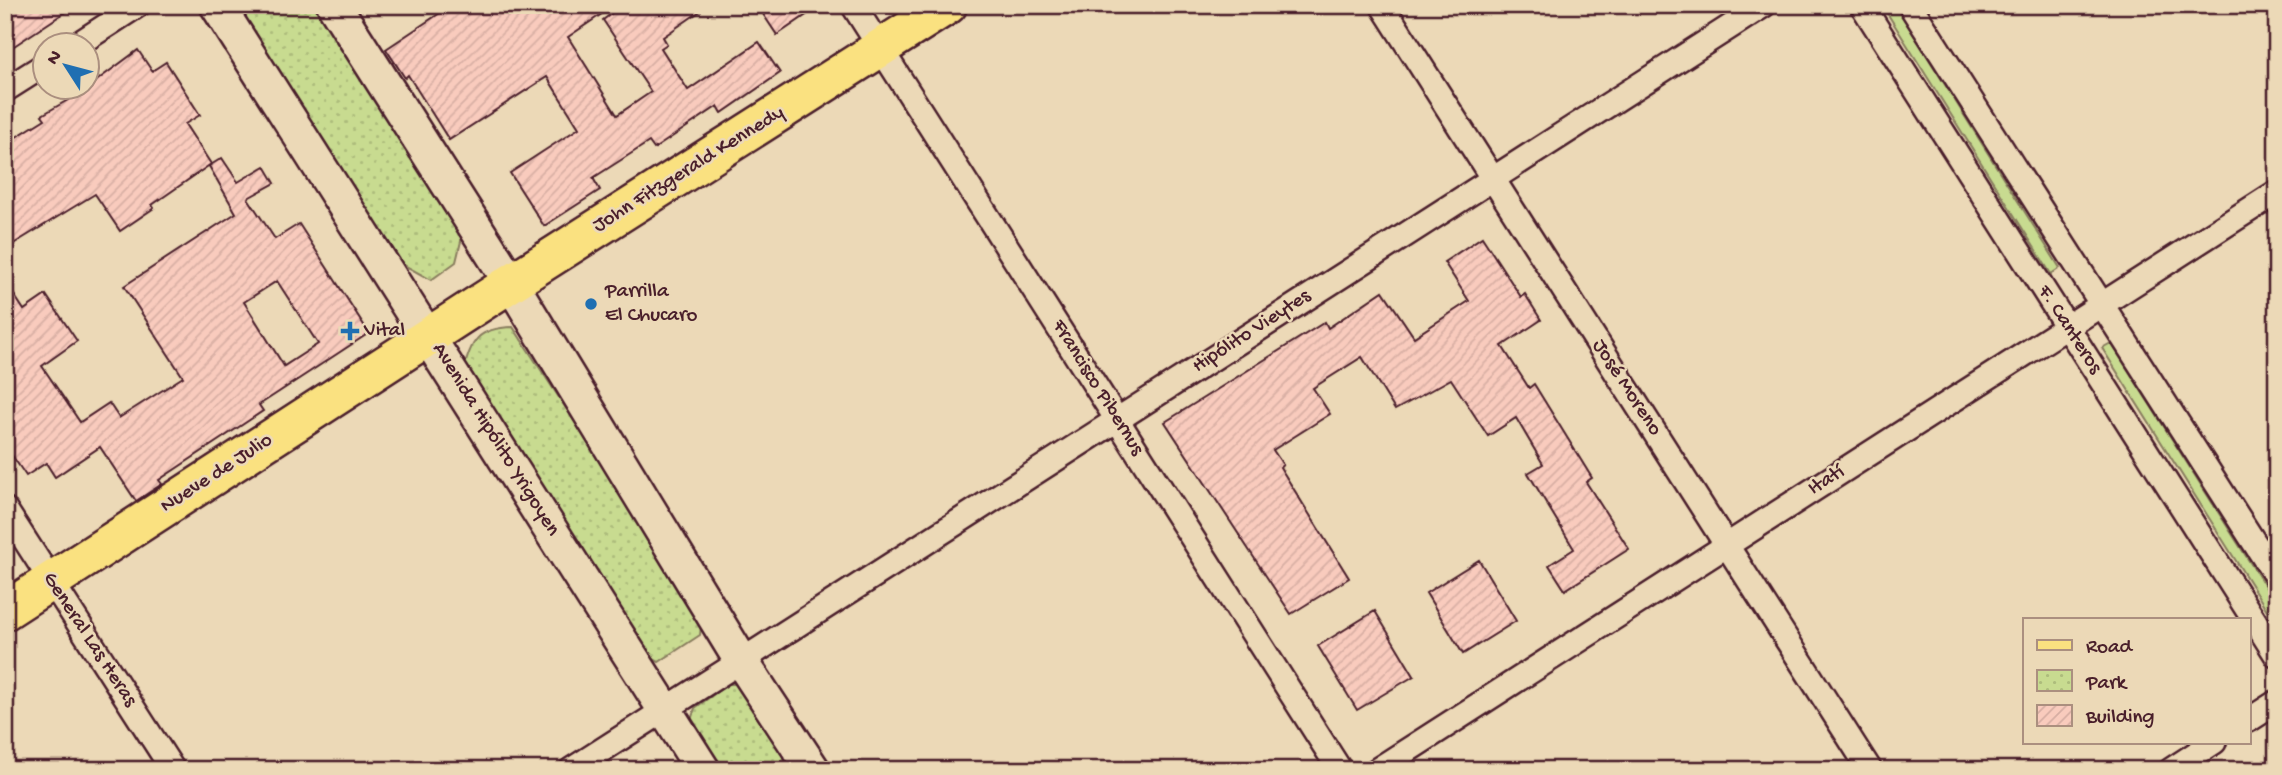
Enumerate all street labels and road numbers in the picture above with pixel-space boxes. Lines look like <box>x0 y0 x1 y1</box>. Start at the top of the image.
street label: John Fitzgerald Kennedy <box>589 101 789 239</box>
street label: F. Canteros <box>2031 280 2108 380</box>
street label: Hipólito Vieytes <box>1188 284 1317 380</box>
street label: Francisco Pibernus <box>1045 315 1149 462</box>
street label: José Moreno <box>1586 335 1667 441</box>
street label: Avenida Hipólito Yrigoyen <box>425 339 565 541</box>
street label: Nueve de Julio <box>156 428 278 520</box>
street label: Itatí <box>1804 460 1850 502</box>
street label: General Las Heras <box>36 568 142 713</box>

